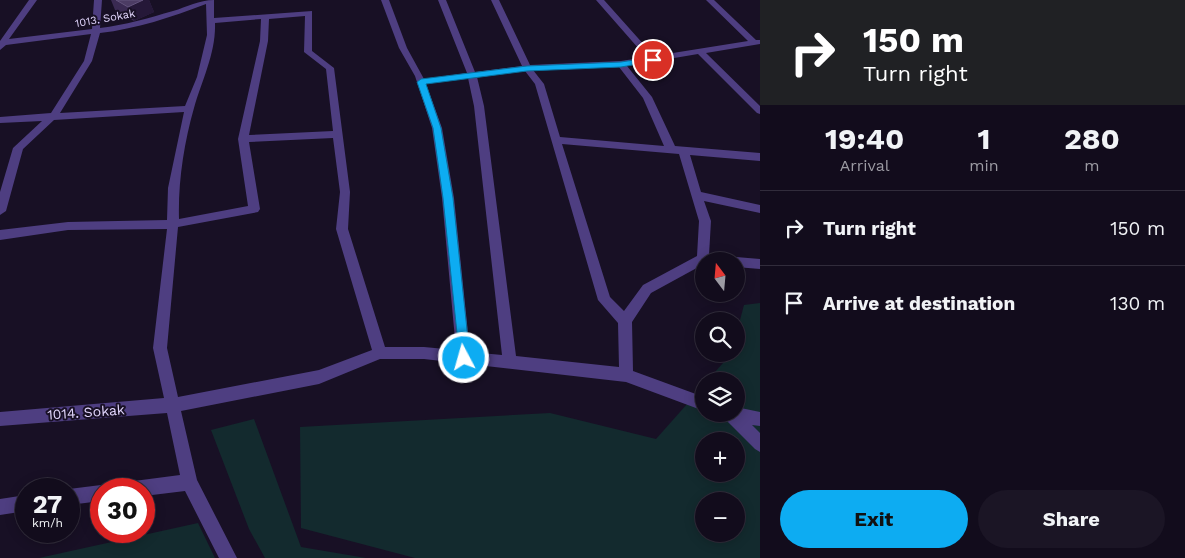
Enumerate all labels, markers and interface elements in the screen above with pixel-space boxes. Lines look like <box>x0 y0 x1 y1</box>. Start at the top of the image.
street label: 1013. Sokak <box>74 7 136 30</box>
text: 150 m <box>863 19 964 61</box>
icon: right <box>780 20 845 85</box>
pin <box>632 39 674 81</box>
icon: arrive <box>639 46 667 74</box>
text: Turn right <box>863 61 968 86</box>
text: 19:40 <box>825 121 904 156</box>
text: 1 <box>978 121 991 156</box>
text: 280 <box>1064 121 1120 156</box>
text: Arrival <box>840 156 890 175</box>
text: min <box>969 156 999 175</box>
text: m <box>1084 156 1100 175</box>
icon: right <box>780 214 808 242</box>
text: Turn right <box>823 217 916 240</box>
text: 150 m <box>1110 217 1165 240</box>
north arrow <box>695 252 745 302</box>
map controls <box>695 252 745 542</box>
icon: arrive <box>780 289 808 317</box>
text: Arrive at destination <box>823 292 1015 315</box>
text: 130 m <box>1110 292 1165 315</box>
button: search <box>695 312 745 362</box>
position arrow <box>437 331 489 383</box>
button: layers <box>695 372 745 422</box>
street label: 1014. Sokak <box>47 401 125 423</box>
button: + <box>695 432 745 482</box>
speed limit sign: 30 <box>90 478 155 543</box>
text: 27 <box>33 490 62 519</box>
button: Exit <box>780 490 968 548</box>
button: Share <box>978 490 1165 548</box>
button: − <box>695 492 745 542</box>
text: km/h <box>32 516 63 530</box>

